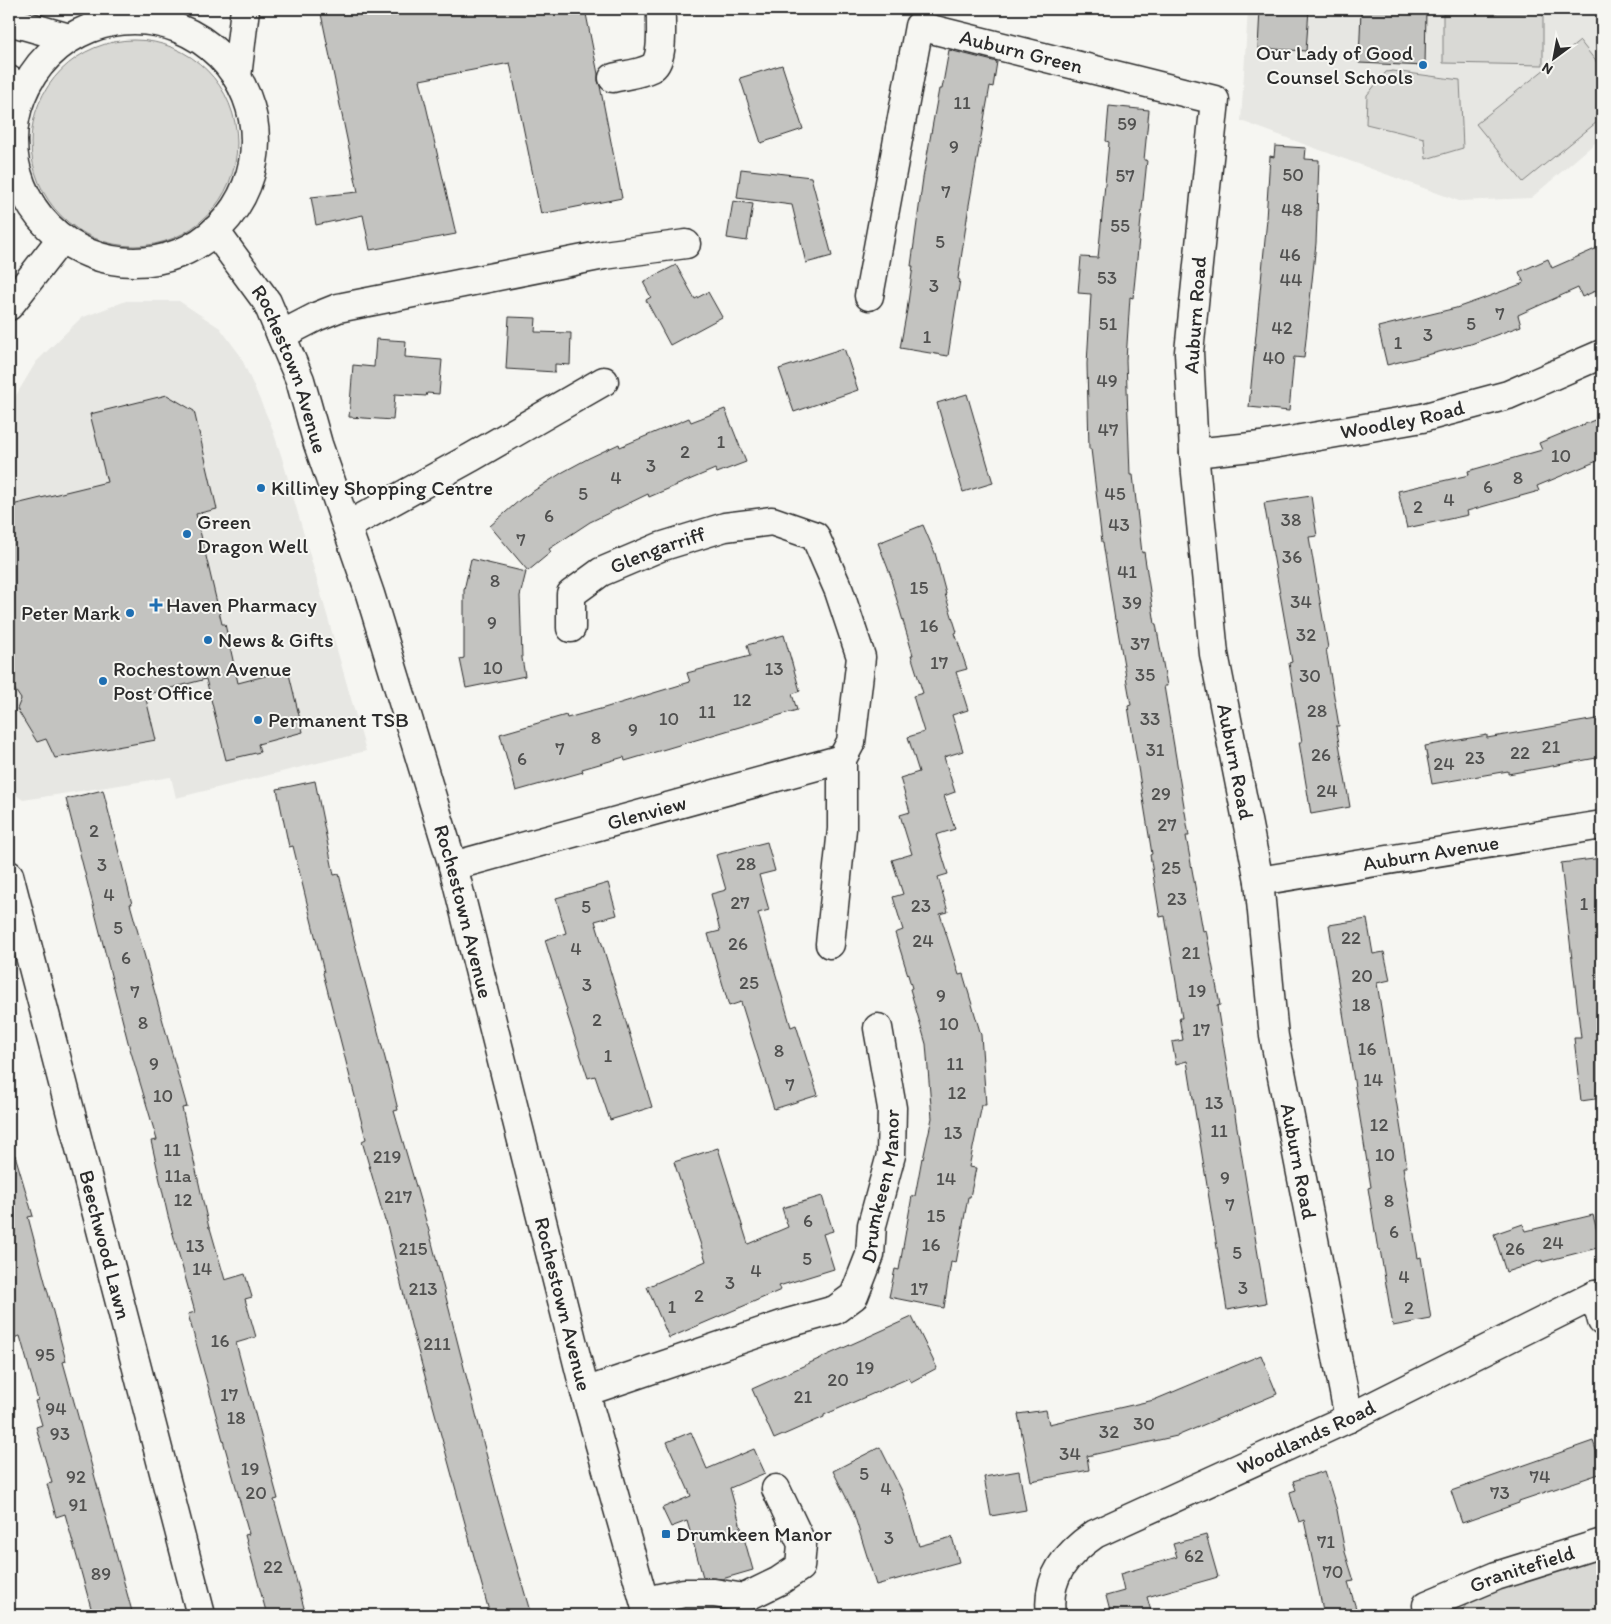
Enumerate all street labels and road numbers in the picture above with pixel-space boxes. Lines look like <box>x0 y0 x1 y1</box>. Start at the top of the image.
street label: Auburn Green <box>957 24 1086 78</box>
street label: Auburn Road <box>1178 255 1211 375</box>
street label: Rochestown Avenue <box>246 280 333 457</box>
street label: Woodley Road <box>1338 394 1467 444</box>
street label: Glengarriff <box>606 521 709 579</box>
street label: Auburn Road <box>1212 701 1260 822</box>
street label: Glenview <box>604 789 689 835</box>
street label: Rochestown Avenue <box>429 821 499 1001</box>
street label: Auburn Avenue <box>1361 829 1501 876</box>
street label: Auburn Road <box>1275 1101 1323 1222</box>
street label: Drumkeen Manor <box>855 1108 904 1267</box>
street label: Beechwood Lawn <box>74 1167 137 1322</box>
street label: Rochestown Avenue <box>530 1214 597 1394</box>
street label: Woodlands Road <box>1233 1394 1380 1480</box>
street label: Granitefield <box>1466 1539 1577 1598</box>

